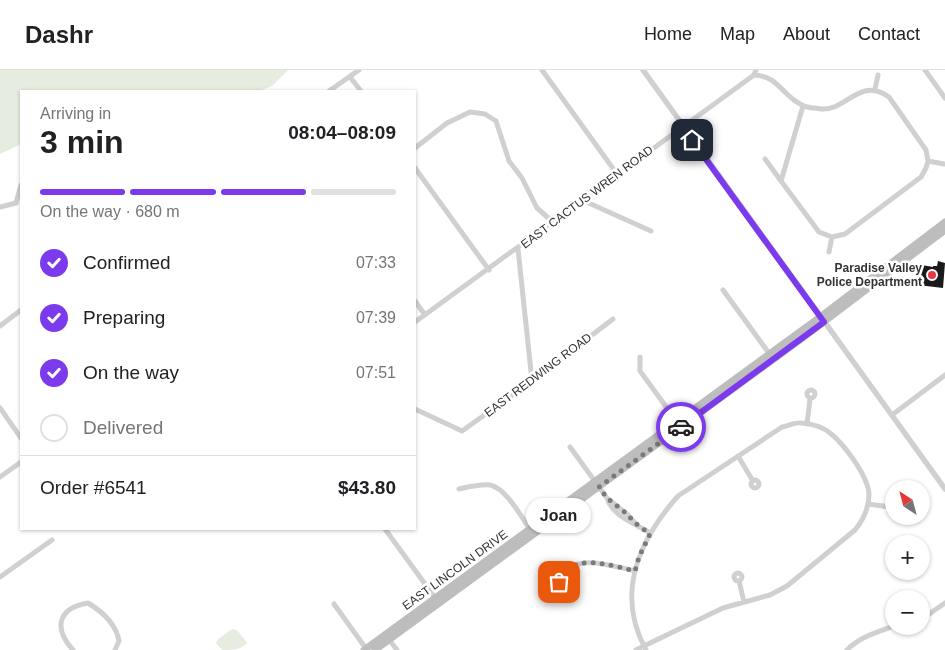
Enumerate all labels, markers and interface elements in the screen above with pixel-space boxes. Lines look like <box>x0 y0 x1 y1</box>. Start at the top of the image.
text: Dashr <box>25 21 93 48</box>
text: Home <box>644 24 692 44</box>
text: Map <box>720 24 755 44</box>
text: About <box>783 24 830 44</box>
text: Contact <box>858 24 920 44</box>
text: Arriving in <box>40 105 111 122</box>
pin <box>671 119 713 161</box>
text: 08:04–08:09 <box>288 122 396 143</box>
text: 3 min <box>40 124 124 160</box>
icon: home <box>678 126 706 154</box>
street label: EAST CACTUS WREN ROAD <box>518 143 656 251</box>
text: On the way · 680 m <box>40 203 180 220</box>
icon: check <box>40 249 68 277</box>
text: Confirmed <box>83 252 171 273</box>
text: 07:33 <box>356 254 396 271</box>
place label: Paradise Valley Police Department <box>817 261 922 289</box>
marker: Paradise Valley Police Department <box>926 269 938 281</box>
icon: check <box>40 304 68 332</box>
text: Preparing <box>83 307 165 328</box>
text: 07:39 <box>356 309 396 326</box>
street label: EAST REDWING ROAD <box>482 330 595 420</box>
icon: check <box>40 359 68 387</box>
text: On the way <box>83 362 179 383</box>
text: 07:51 <box>356 364 396 381</box>
courier <box>656 402 706 452</box>
icon: car <box>667 413 695 441</box>
text: Delivered <box>83 417 163 438</box>
text: Order #6541 <box>40 477 147 498</box>
text: $43.80 <box>338 477 396 498</box>
north arrow <box>885 480 930 525</box>
map controls <box>885 480 930 635</box>
callout: Joan <box>526 497 592 532</box>
text: Joan <box>540 507 577 524</box>
street label: EAST LINCOLN DRIVE <box>400 527 510 613</box>
button: + <box>885 535 930 580</box>
pin <box>538 561 580 603</box>
icon: bag <box>545 568 573 596</box>
button: − <box>885 590 930 635</box>

